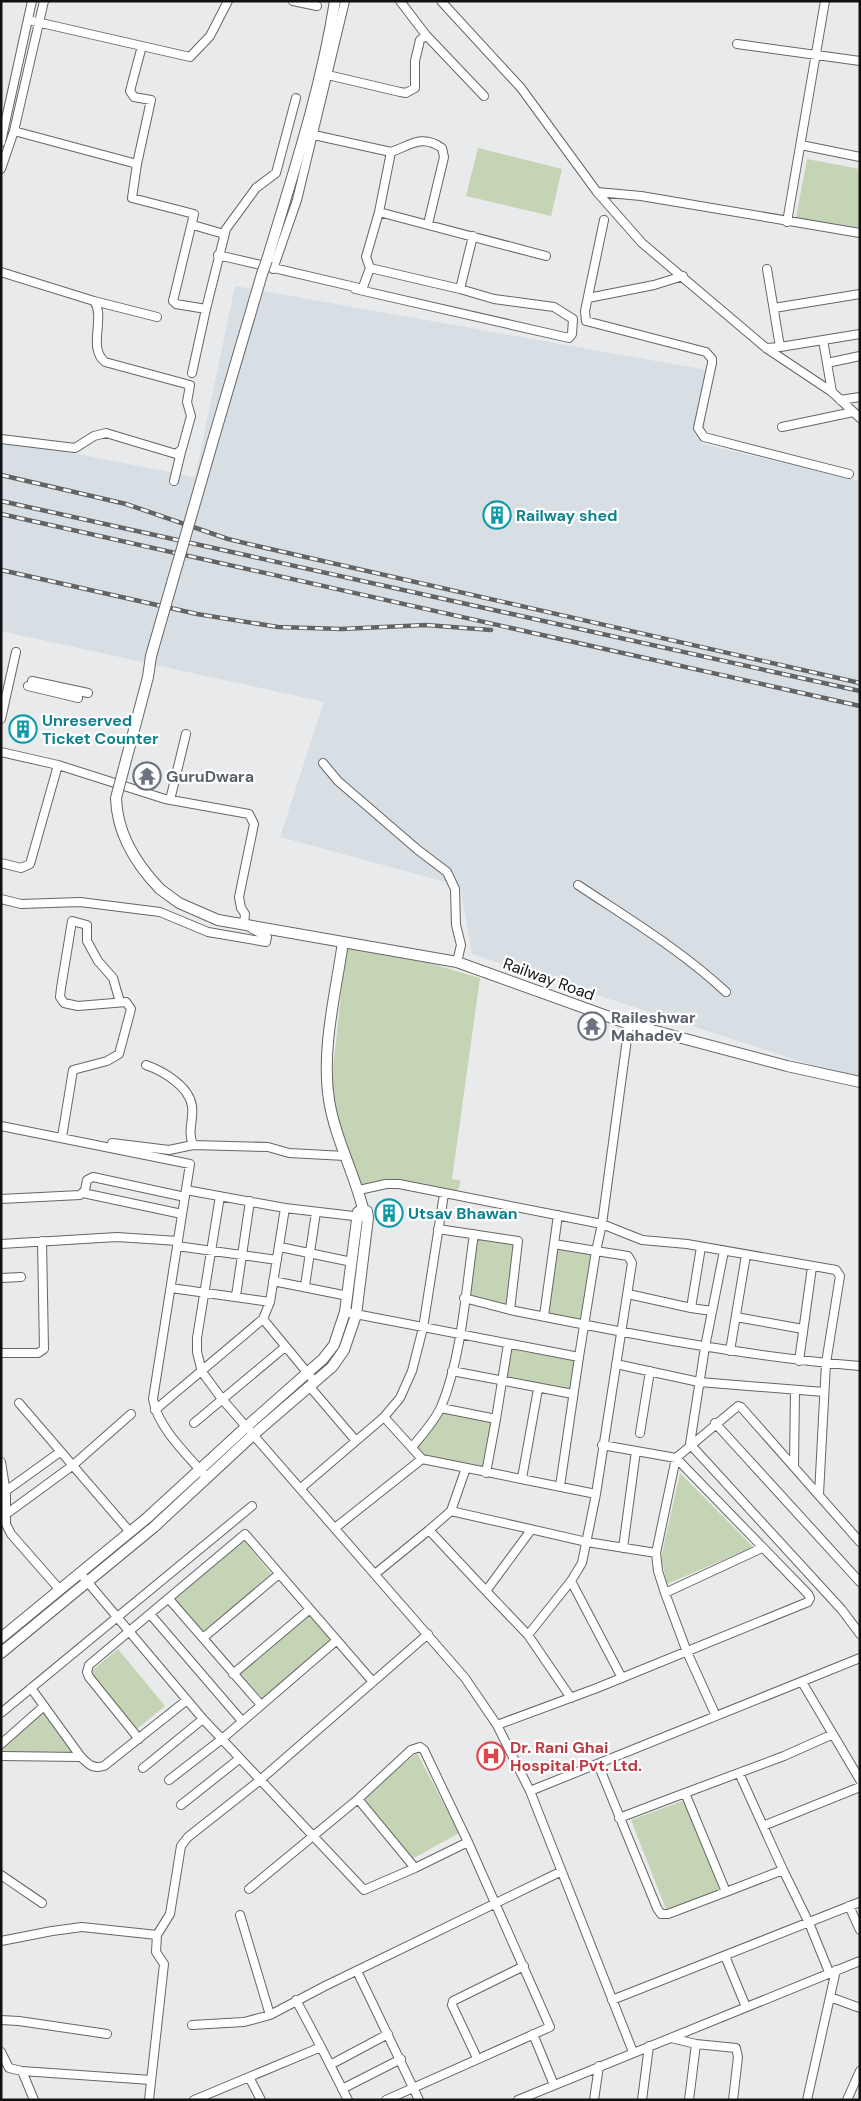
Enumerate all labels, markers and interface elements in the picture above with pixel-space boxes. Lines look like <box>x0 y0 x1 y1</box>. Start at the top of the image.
building icon: Railway shed <box>482 500 512 530</box>
place label: Railway shed <box>516 505 618 526</box>
place label: Unreserved Ticket Counter <box>42 710 159 749</box>
building icon: Unreserved Ticket Counter <box>8 714 38 744</box>
temple icon: GuruDwara <box>132 761 162 791</box>
place label: GuruDwara <box>166 766 254 787</box>
street label: Railway Road <box>500 953 598 1005</box>
place label: Raileshwar Mahadev <box>611 1007 696 1046</box>
temple icon: Raileshwar Mahadev <box>577 1011 607 1041</box>
building icon: Utsav Bhawan <box>374 1198 404 1228</box>
place label: Utsav Bhawan <box>408 1203 518 1224</box>
place label: Dr. Rani Ghai Hospital Pvt. Ltd. <box>510 1737 642 1776</box>
hospital icon: Dr. Rani Ghai Hospital Pvt. Ltd. <box>476 1741 506 1771</box>

